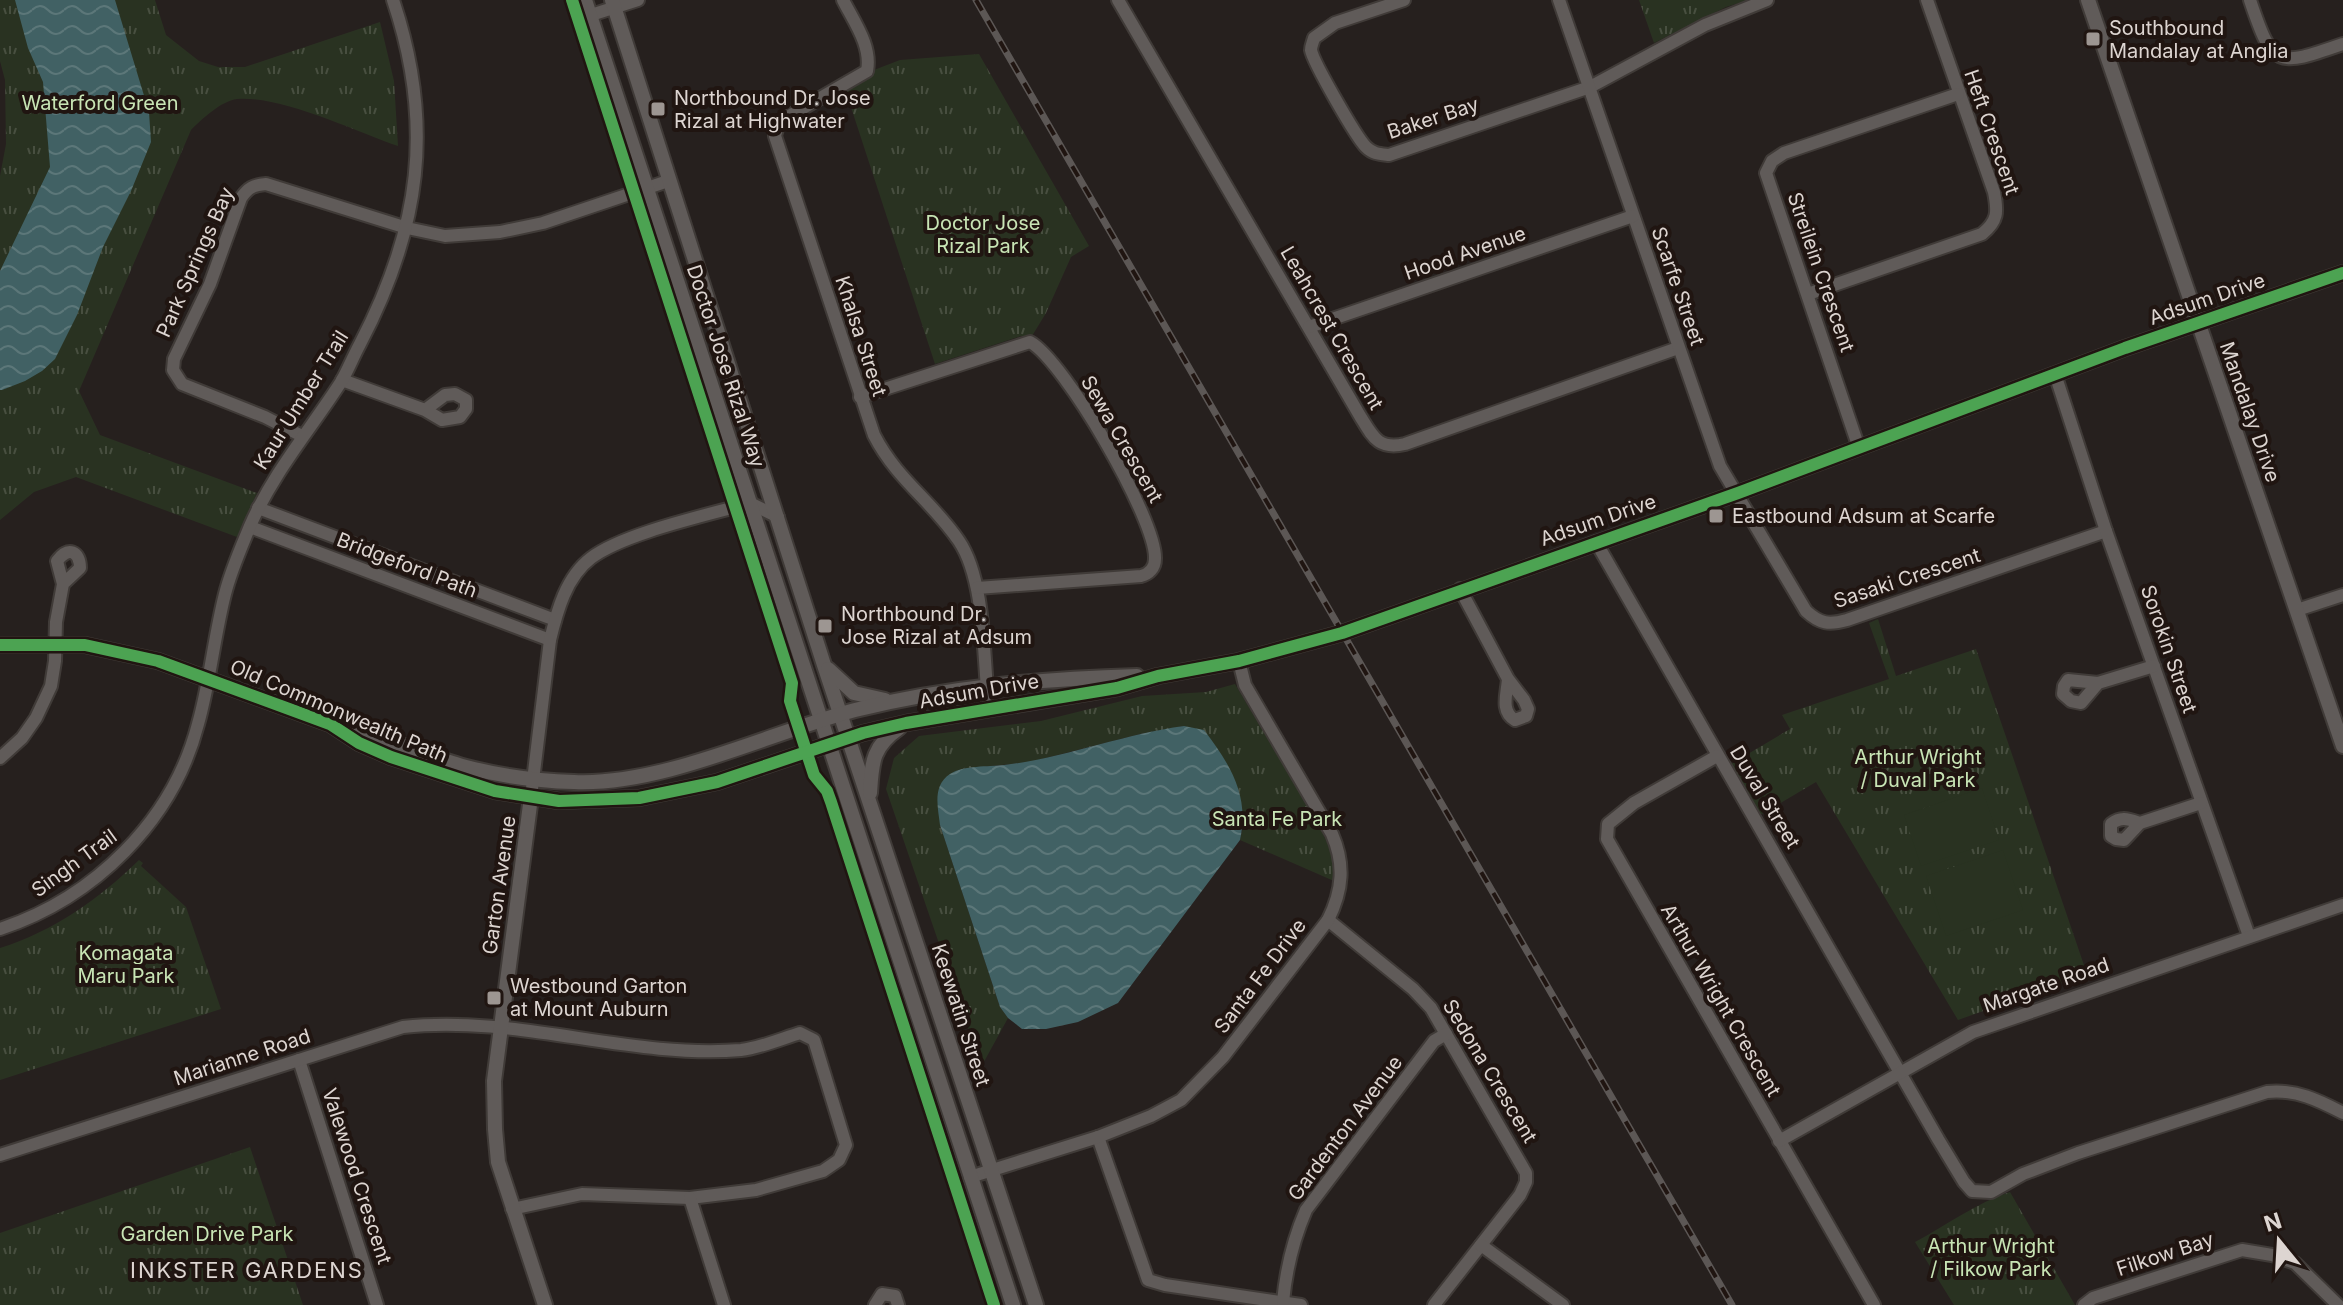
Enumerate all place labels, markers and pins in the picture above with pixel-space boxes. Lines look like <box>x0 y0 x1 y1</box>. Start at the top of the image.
place label: Southbound Mandalay at Anglia <box>2109 16 2288 63</box>
marker: Southbound Mandalay at Anglia <box>2084 30 2102 48</box>
place label: Northbound Dr. Jose Rizal at Highwater <box>674 86 871 133</box>
marker: Northbound Dr. Jose Rizal at Highwater <box>649 100 667 118</box>
place label: Eastbound Adsum at Scarfe <box>1732 504 1995 528</box>
marker: Eastbound Adsum at Scarfe <box>1707 507 1725 525</box>
place label: Northbound Dr. Jose Rizal at Adsum <box>841 602 1032 649</box>
marker: Northbound Dr. Jose Rizal at Adsum <box>816 617 834 635</box>
place label: Westbound Garton at Mount Auburn <box>510 974 687 1021</box>
marker: Westbound Garton at Mount Auburn <box>485 989 503 1007</box>

